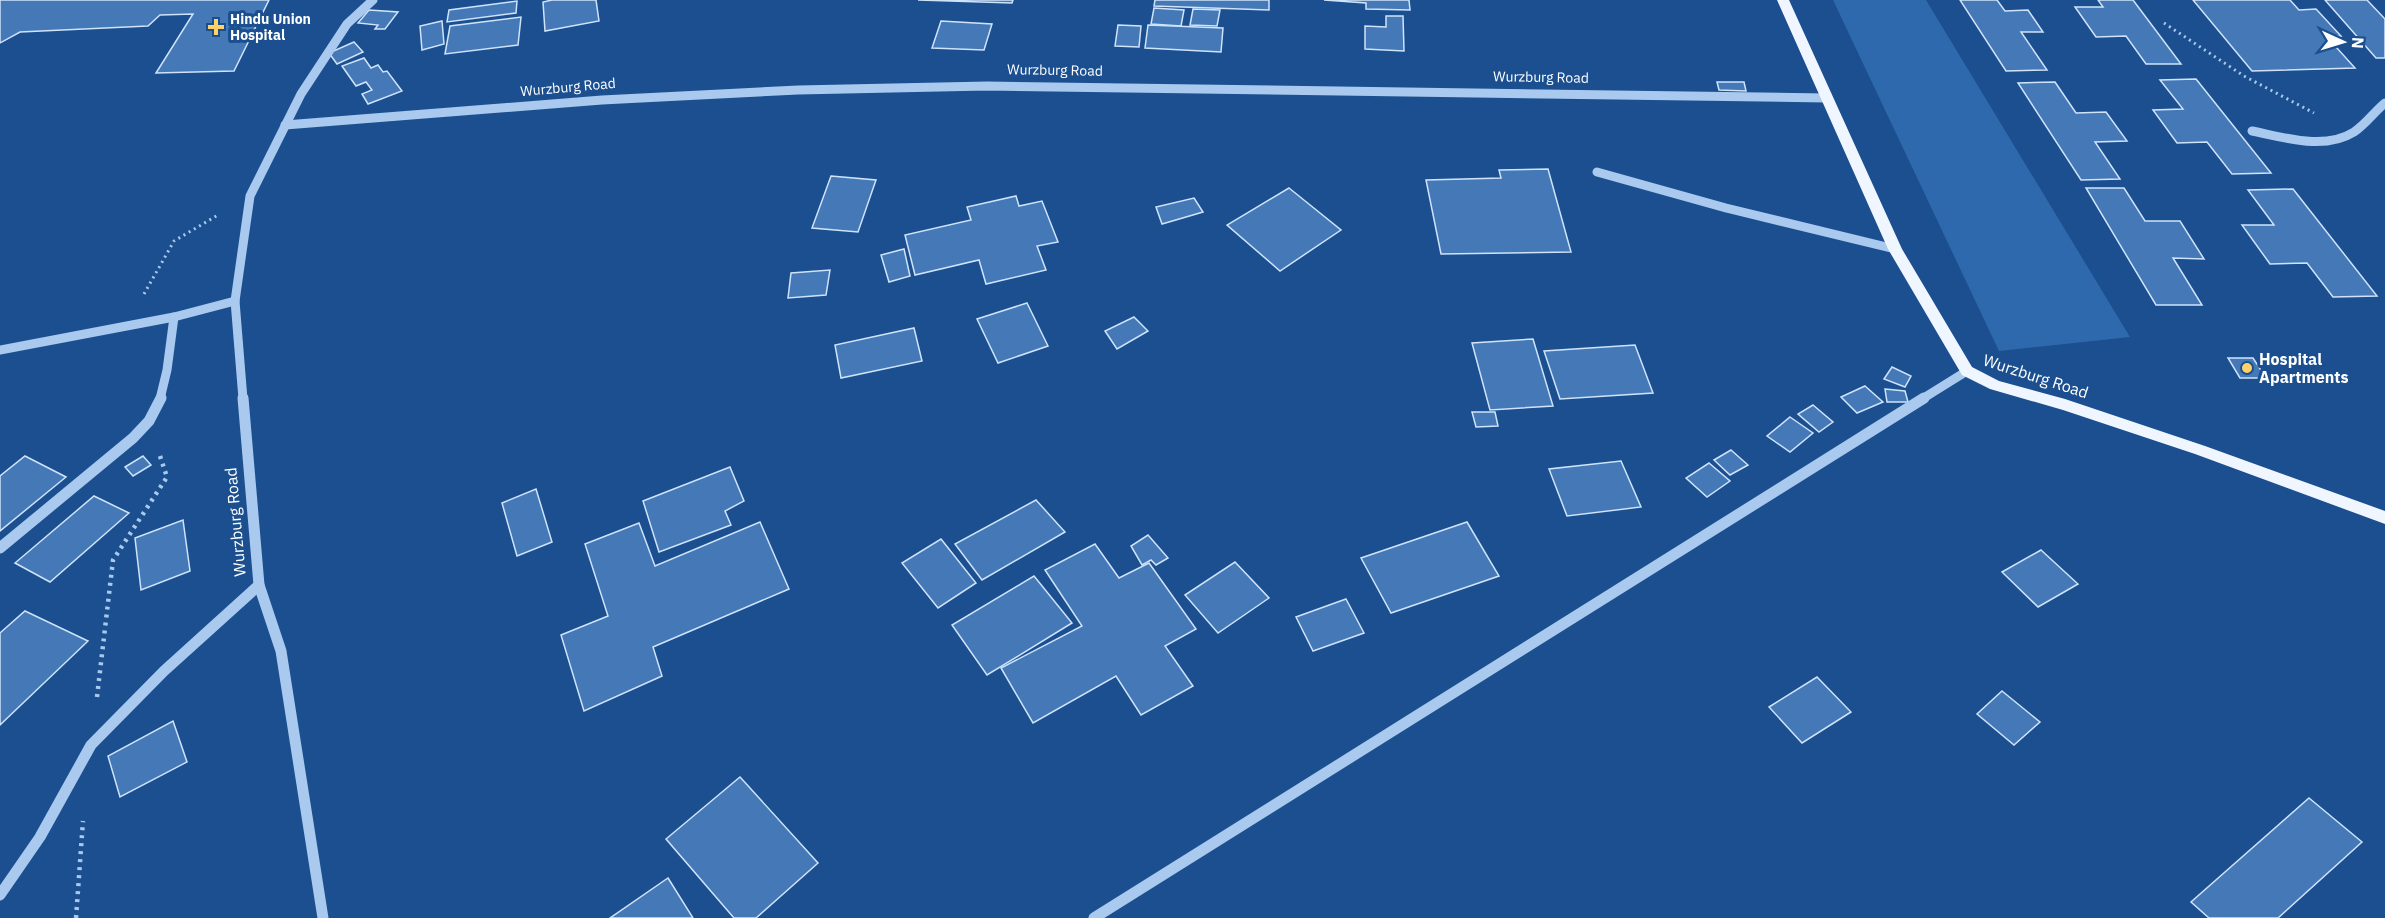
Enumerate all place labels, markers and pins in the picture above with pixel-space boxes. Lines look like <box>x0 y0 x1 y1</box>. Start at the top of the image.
place label: Hindu Union Hospital <box>230 10 311 44</box>
marker: Hindu Union Hospital <box>207 18 225 36</box>
place label: Hospital Apartments <box>2259 349 2348 387</box>
marker: Hospital Apartments <box>2240 361 2254 375</box>

